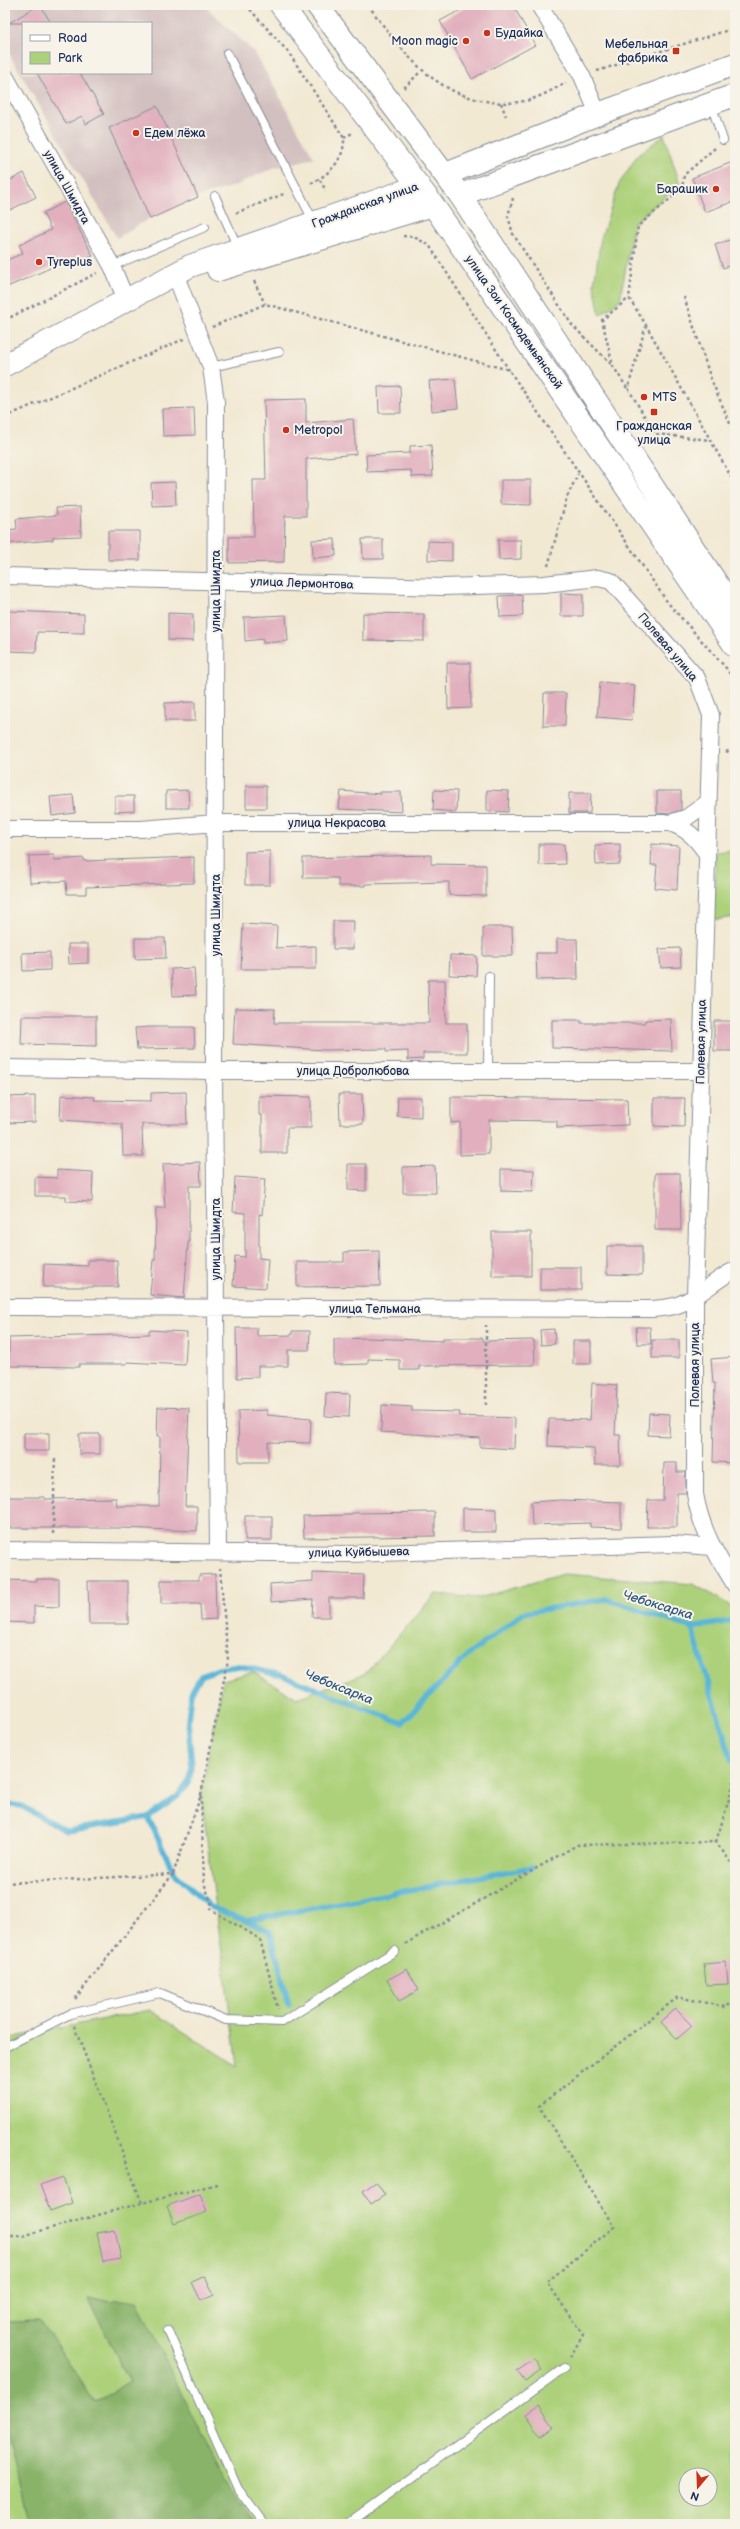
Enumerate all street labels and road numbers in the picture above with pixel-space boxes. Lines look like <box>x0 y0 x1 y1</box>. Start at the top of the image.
street label: улица Шмидта <box>40 148 93 227</box>
street label: Гражданская улица <box>310 179 420 232</box>
street label: улица Зои Космодемьянской <box>462 252 566 392</box>
street label: улица Шмидта <box>209 550 224 632</box>
street label: улица Лермонтова <box>250 574 354 593</box>
street label: Полевая улица <box>635 610 701 685</box>
street label: улица Некрасова <box>288 816 386 831</box>
street label: улица Шмидта <box>209 874 224 956</box>
street label: Полевая улица <box>693 999 710 1085</box>
street label: улица Добролюбова <box>297 1064 409 1079</box>
street label: улица Шмидта <box>209 1198 224 1280</box>
street label: улица Тельмана <box>329 1302 421 1317</box>
street label: Полевая улица <box>688 1322 703 1408</box>
street label: улица Куйбышева <box>308 1544 410 1561</box>

